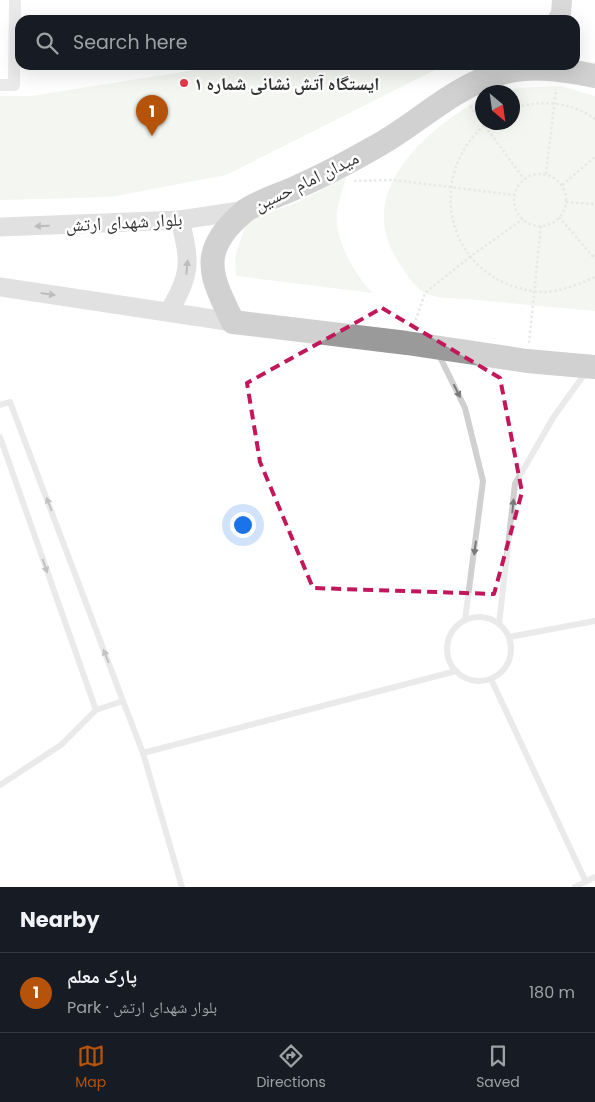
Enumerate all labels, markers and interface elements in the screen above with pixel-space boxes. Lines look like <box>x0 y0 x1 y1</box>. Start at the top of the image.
search box <box>15 15 580 70</box>
icon: search <box>33 29 61 57</box>
text: Search here <box>73 29 187 56</box>
place label: ایستگاه آتش نشانی شماره ۱ <box>194 71 379 96</box>
marker: ایستگاه آتش نشانی شماره ۱ <box>178 77 190 89</box>
north arrow <box>475 85 520 130</box>
pin: 1 <box>136 95 168 136</box>
street label: میدان امام حسین <box>249 145 363 217</box>
street label: بلوار شهدای ارتش <box>65 206 183 238</box>
one-way arrow <box>33 222 49 230</box>
one-way arrow <box>183 259 191 275</box>
one-way arrow <box>41 290 57 298</box>
one-way arrow <box>453 384 461 398</box>
one-way arrow <box>45 496 52 511</box>
one-way arrow <box>509 498 517 514</box>
your location <box>230 512 256 538</box>
one-way arrow <box>471 541 479 557</box>
one-way arrow <box>41 559 49 574</box>
one-way arrow <box>102 648 109 663</box>
text: Nearby <box>20 905 100 934</box>
text: پارک معلم <box>67 963 137 990</box>
text: 1 <box>33 981 39 1004</box>
text: 180 m <box>529 981 575 1004</box>
text: Park · بلوار شهدای ارتش <box>67 996 217 1019</box>
tab: Map <box>75 1042 106 1093</box>
tab: Directions <box>256 1042 326 1093</box>
tab: Saved <box>476 1042 520 1093</box>

